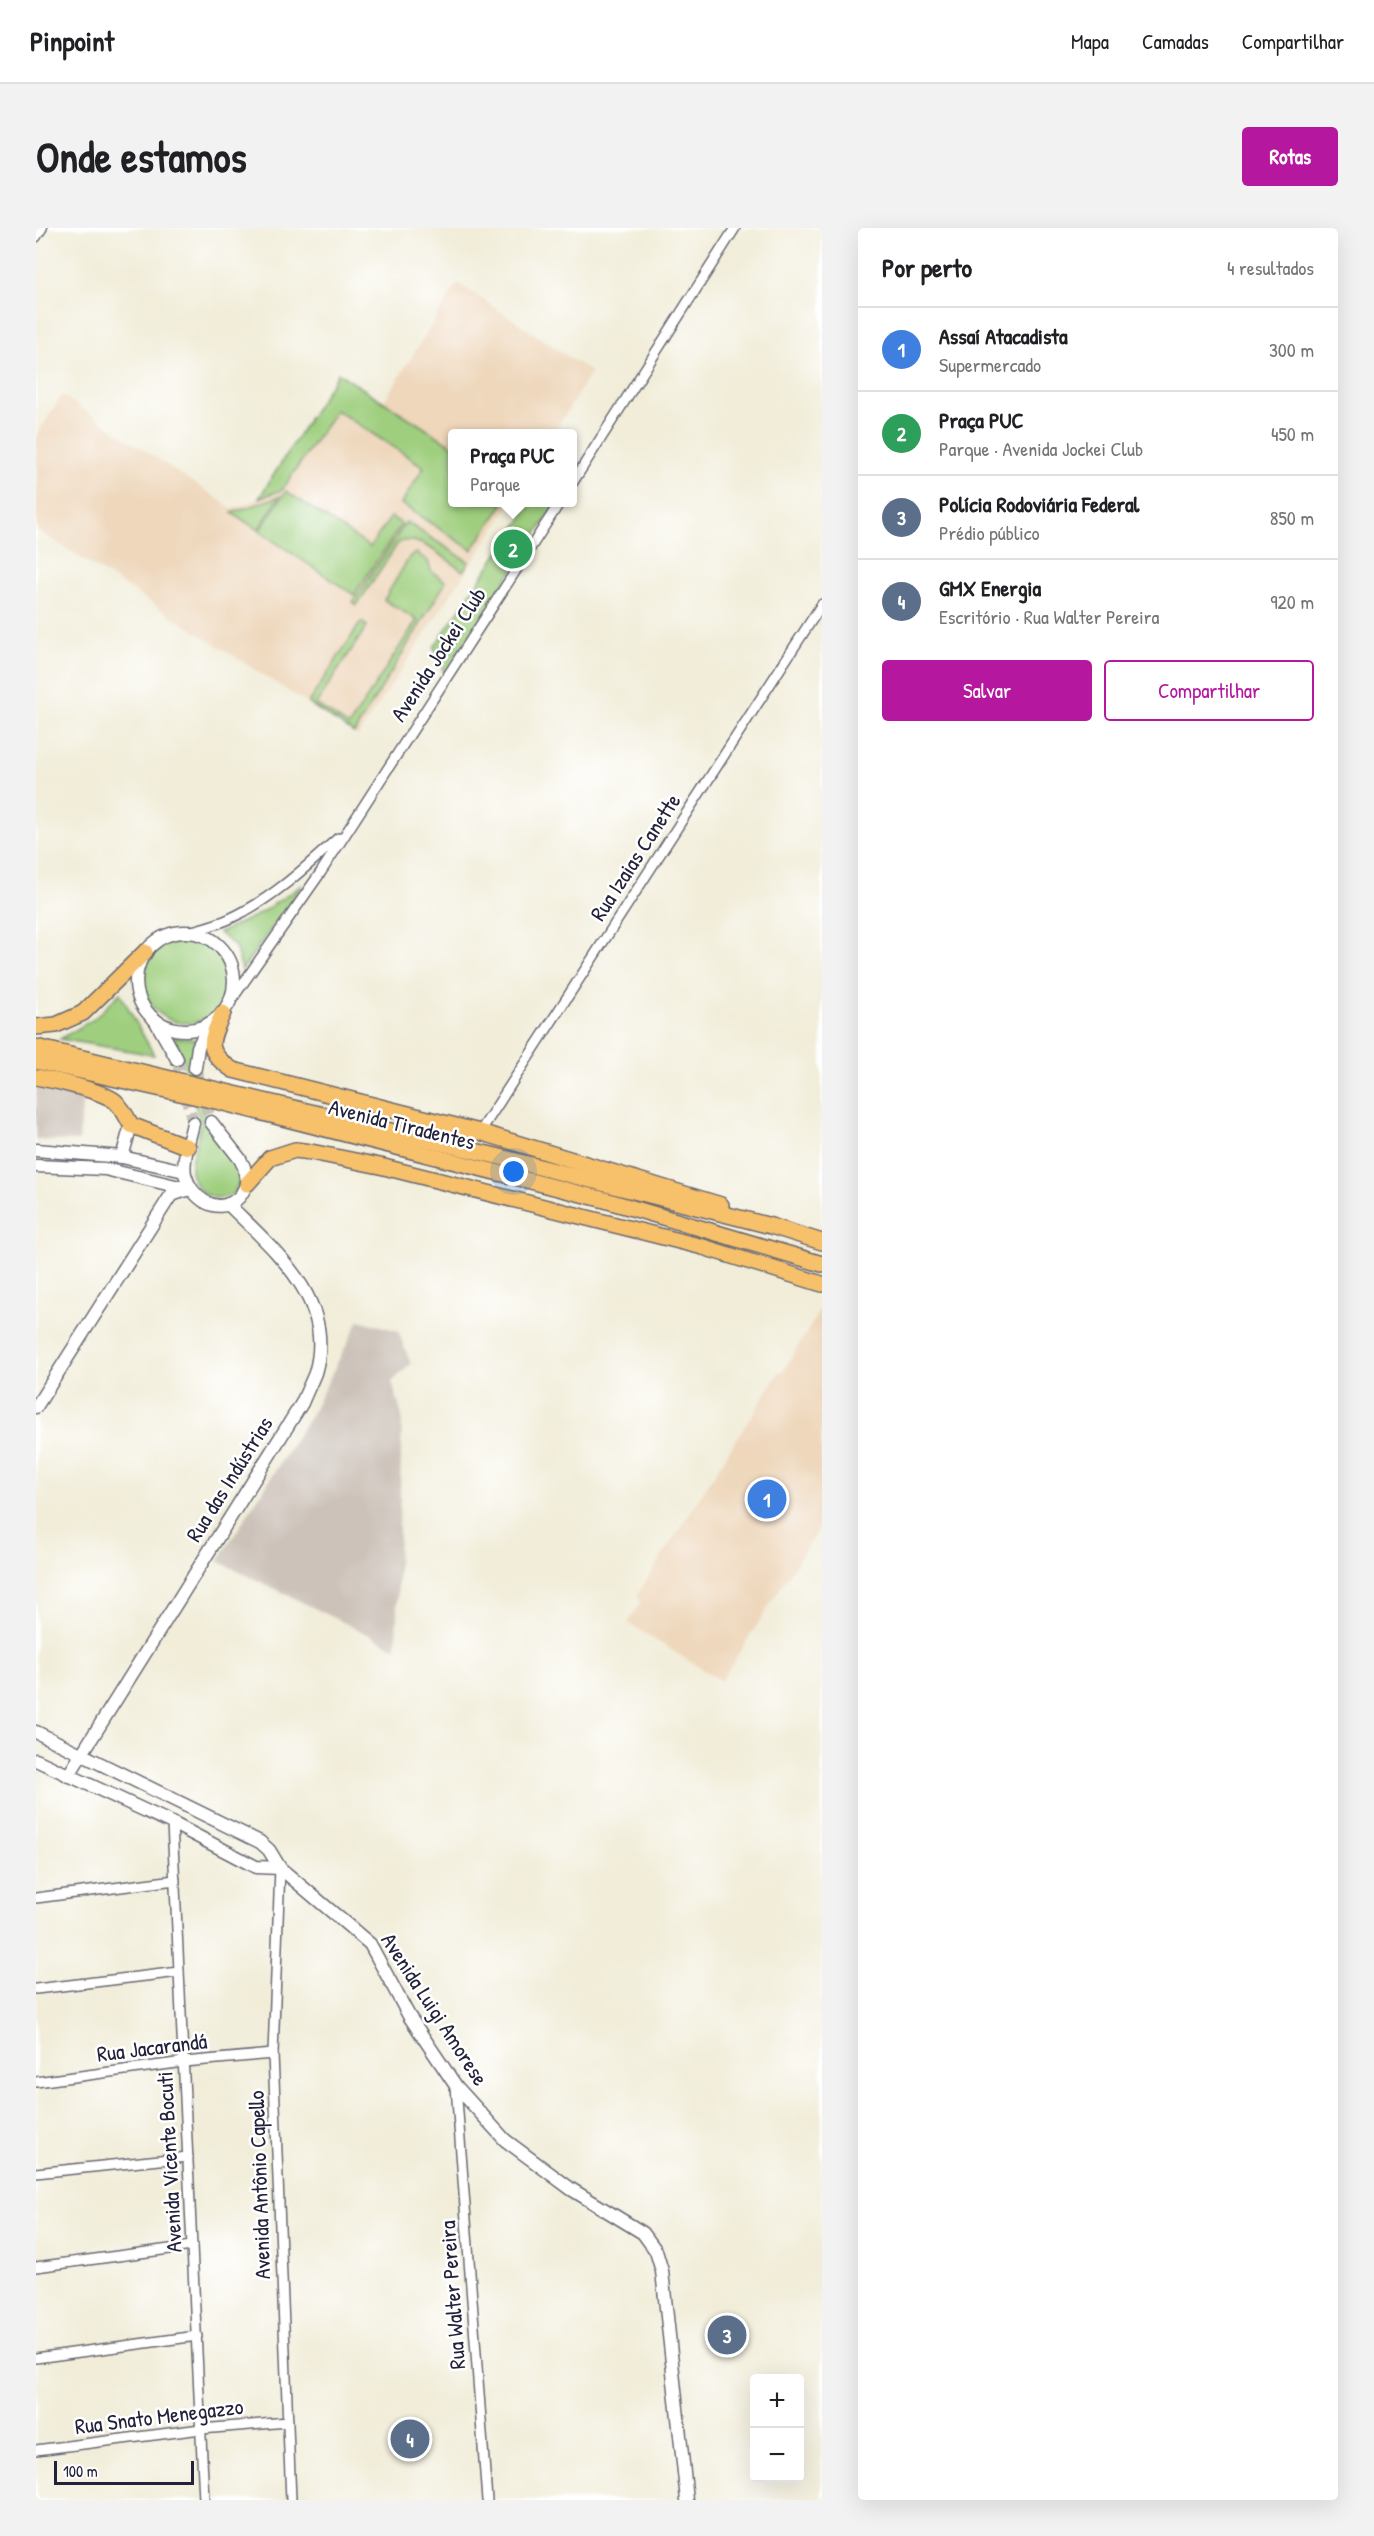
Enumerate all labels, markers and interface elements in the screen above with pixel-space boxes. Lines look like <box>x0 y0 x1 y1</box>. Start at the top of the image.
text: Pinpoint <box>30 22 114 60</box>
text: Mapa <box>1071 27 1109 56</box>
text: Camadas <box>1142 27 1209 56</box>
text: Compartilhar <box>1242 27 1344 56</box>
button: Rotas <box>1242 127 1338 186</box>
text: Onde estamos <box>36 128 247 185</box>
text: Por perto <box>882 250 972 285</box>
text: 4 resultados <box>1227 254 1314 281</box>
text: Assaí Atacadista <box>939 321 1068 351</box>
text: 1 <box>898 336 905 363</box>
text: 300 m <box>1269 336 1314 363</box>
text: Supermercado <box>939 351 1041 378</box>
text: Praça PUC <box>939 405 1024 435</box>
text: 2 <box>897 420 906 447</box>
text: 450 m <box>1271 420 1314 447</box>
popup <box>448 429 577 507</box>
text: Parque · Avenida Jockei Club <box>939 435 1143 462</box>
text: Praça PUC <box>470 440 555 470</box>
text: Parque <box>470 470 521 497</box>
text: Polícia Rodoviária Federal <box>939 489 1139 519</box>
text: 3 <box>897 504 906 531</box>
text: 850 m <box>1270 504 1314 531</box>
text: Prédio público <box>939 519 1040 546</box>
pin: 2 <box>494 526 532 572</box>
text: GMX Energia <box>939 573 1041 603</box>
street label: Avenida Jockei Club <box>383 581 493 727</box>
text: 4 <box>898 588 905 615</box>
text: 920 m <box>1270 588 1314 615</box>
text: Escritório · Rua Walter Pereira <box>939 603 1159 630</box>
button: Salvar <box>882 660 1092 721</box>
button: Compartilhar <box>1104 660 1314 721</box>
street label: Rua Izaias Canette <box>583 787 687 926</box>
street label: Avenida Tiradentes <box>326 1091 478 1157</box>
your location <box>499 1157 528 1186</box>
street label: Rua das Indústrias <box>179 1411 279 1547</box>
pin: 1 <box>748 1476 786 1522</box>
street label: Avenida Luigi Amorese <box>374 1927 496 2091</box>
street label: Rua Jacarandá <box>95 2025 209 2069</box>
street label: Avenida Vicente Bocuti <box>149 2071 189 2253</box>
street label: Avenida Antônio Capello <box>241 2090 277 2280</box>
street label: Rua Walter Pereira <box>432 2219 472 2370</box>
pin: 3 <box>708 2312 746 2358</box>
map controls <box>750 2374 804 2482</box>
button: + <box>750 2374 804 2428</box>
street label: Rua Snato Menegazzo <box>73 2391 245 2441</box>
pin: 4 <box>390 2416 430 2462</box>
button: − <box>750 2428 804 2482</box>
scale bar <box>54 2458 194 2486</box>
text: 100 m <box>63 2460 98 2482</box>

